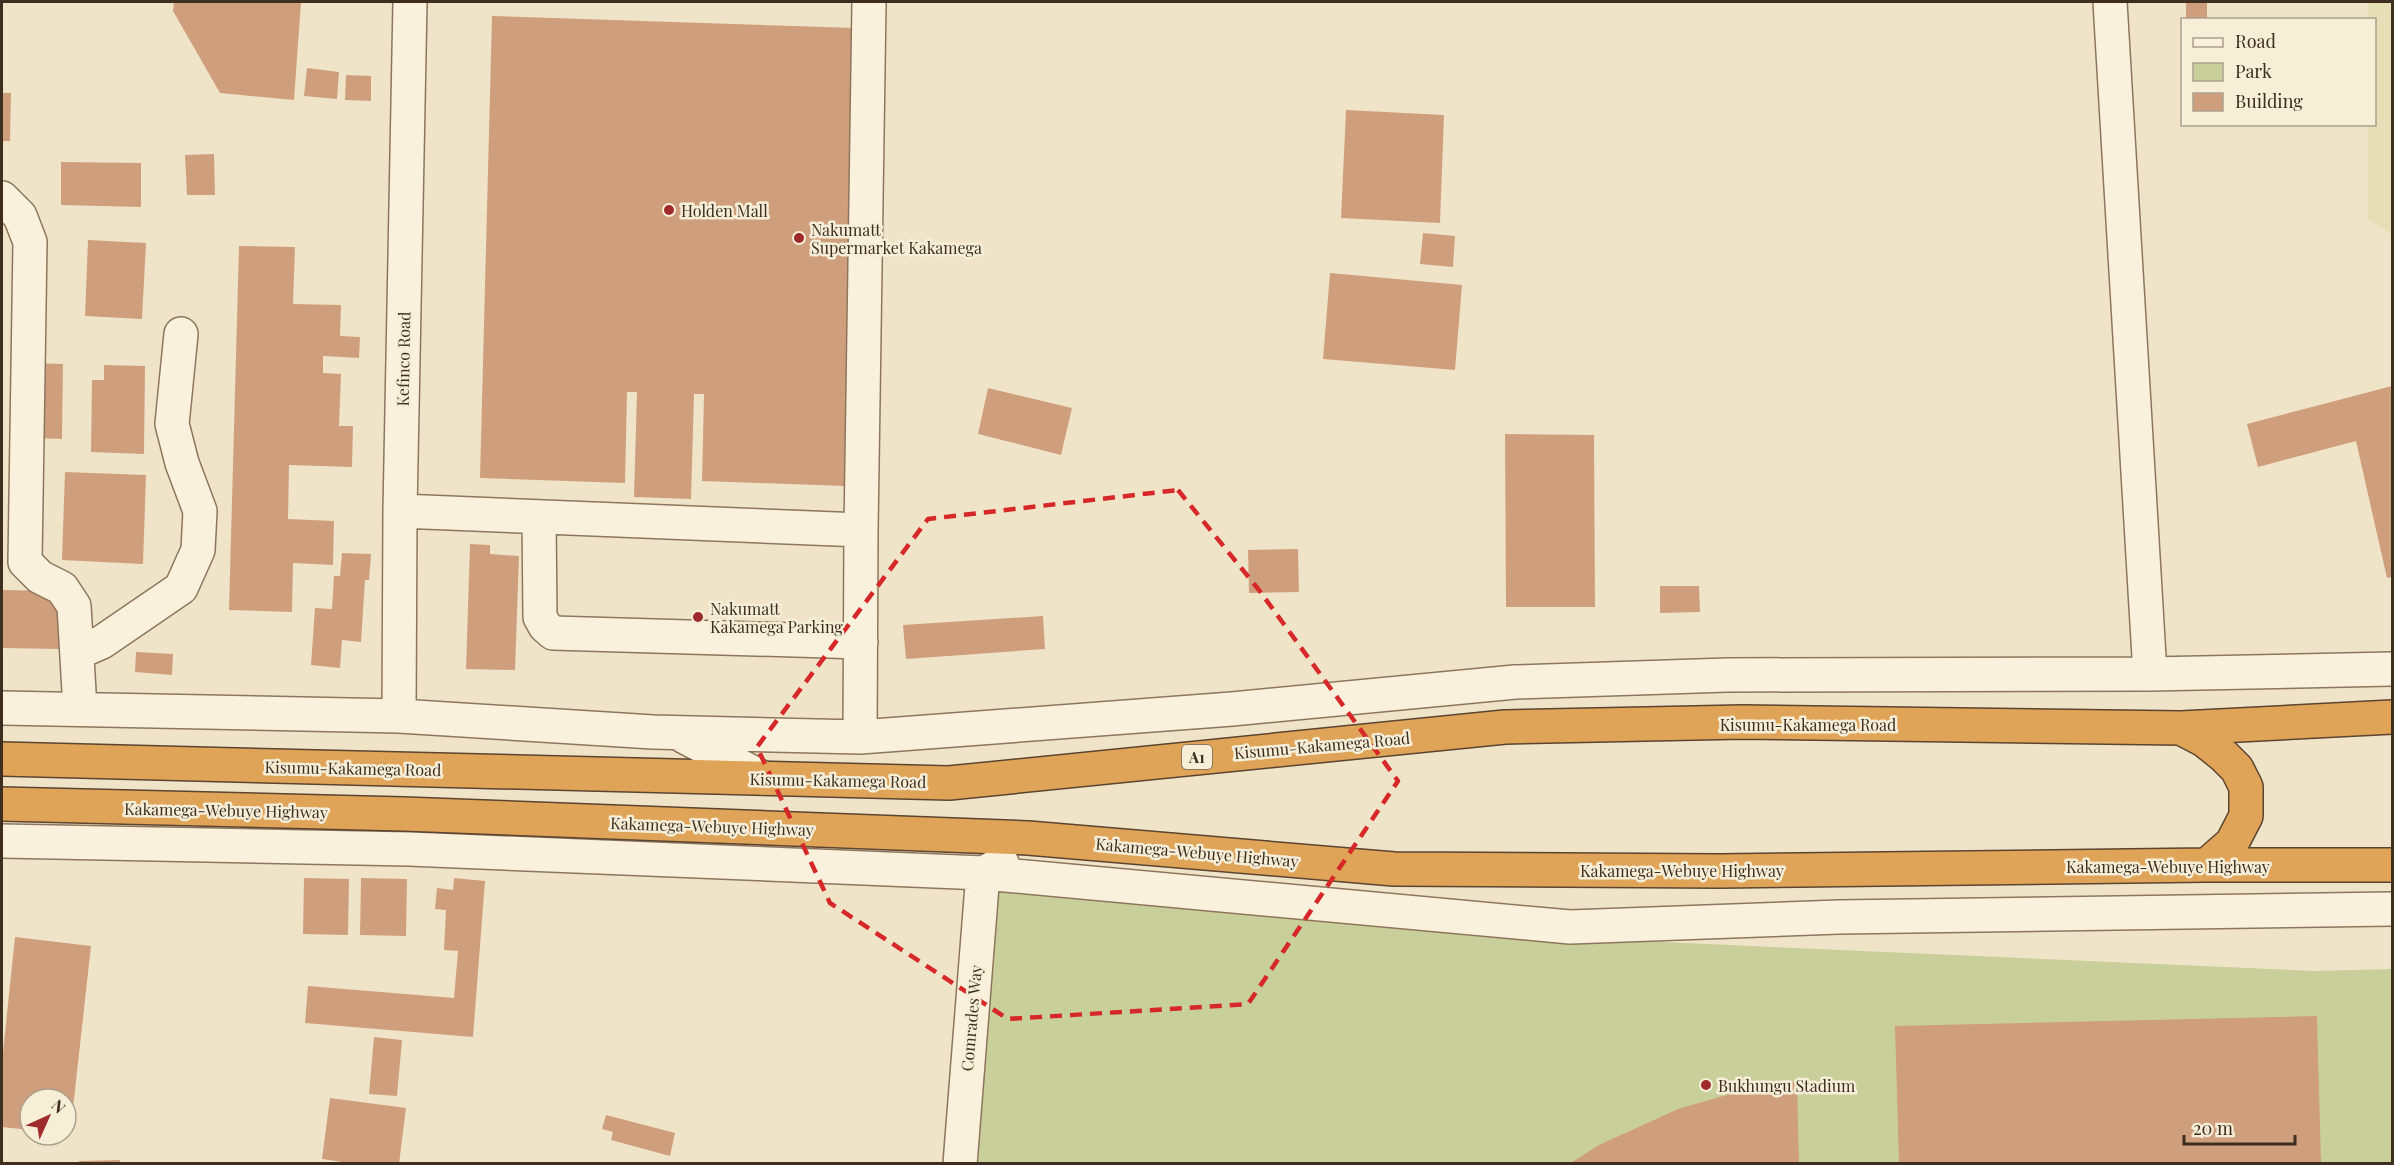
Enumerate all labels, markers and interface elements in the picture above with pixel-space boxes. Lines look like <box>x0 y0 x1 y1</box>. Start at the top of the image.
legend <box>2181 18 2376 126</box>
text: Road <box>2235 29 2276 53</box>
text: Park <box>2235 59 2272 83</box>
text: Building <box>2235 89 2303 113</box>
place label: Holden Mall <box>681 200 768 221</box>
marker: Holden Mall <box>662 203 676 217</box>
place label: Nakumatt Supermarket Kakamega <box>811 219 982 258</box>
marker: Nakumatt Supermarket Kakamega <box>792 231 806 245</box>
street label: Kefinco Road <box>392 311 414 407</box>
place label: Nakumatt Kakamega Parking <box>710 598 843 637</box>
marker: Nakumatt Kakamega Parking <box>691 610 705 624</box>
street label: Kisumu-Kakamega Road <box>1720 714 1896 735</box>
street label: Kisumu-Kakamega Road <box>1233 727 1411 763</box>
road number: A1 <box>1182 745 1212 769</box>
street label: Kisumu-Kakamega Road <box>264 756 442 780</box>
street label: Kisumu-Kakamega Road <box>749 768 927 792</box>
street label: Kakamega-Webuye Highway <box>124 798 328 822</box>
street label: Kakamega-Webuye Highway <box>610 812 814 840</box>
street label: Kakamega-Webuye Highway <box>1095 833 1299 871</box>
street label: Kakamega-Webuye Highway <box>2066 856 2270 877</box>
street label: Kakamega-Webuye Highway <box>1580 860 1784 881</box>
street label: Comrades Way <box>956 964 986 1072</box>
place label: Bukhungu Stadium <box>1718 1075 1855 1096</box>
marker: Bukhungu Stadium <box>1699 1078 1713 1092</box>
north arrow <box>18 1087 78 1147</box>
text: N <box>47 1095 71 1118</box>
scale bar <box>2184 1108 2295 1146</box>
text: 20 m <box>2193 1116 2233 1140</box>

